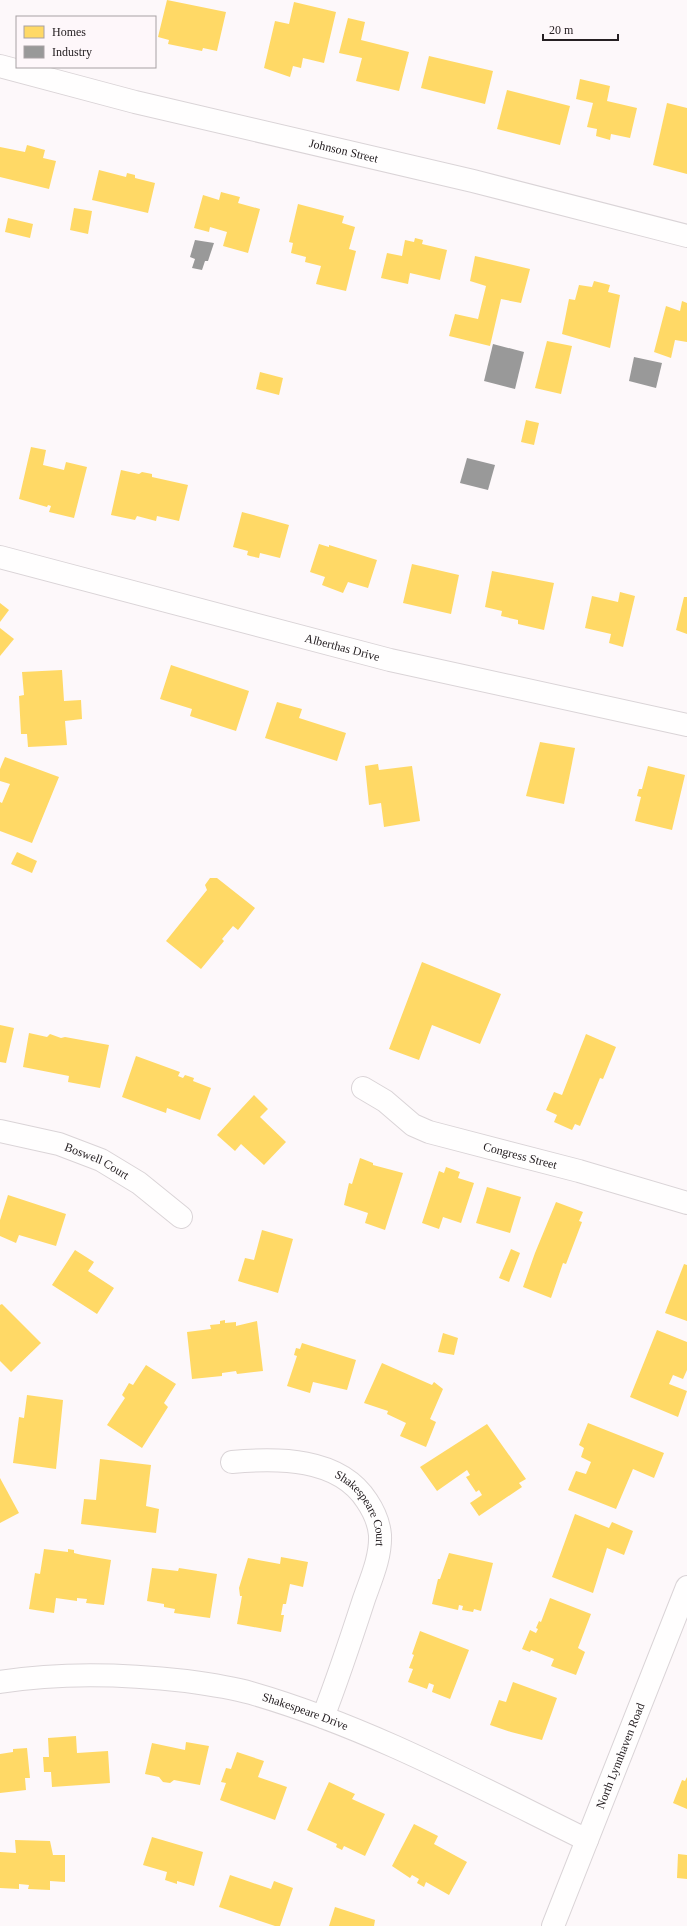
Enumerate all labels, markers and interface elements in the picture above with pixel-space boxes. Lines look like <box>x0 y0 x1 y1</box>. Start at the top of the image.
legend <box>16 16 156 68</box>
scale bar <box>543 16 618 42</box>
text: 20 m <box>549 23 574 37</box>
text: Homes <box>52 25 86 39</box>
text: Industry <box>52 45 92 59</box>
street label: Johnson Street <box>308 136 380 166</box>
street label: Alberthas Drive <box>303 631 381 664</box>
street label: Congress Street <box>482 1139 559 1172</box>
street label: Boswell Court <box>63 1140 132 1183</box>
street label: Shakespeare Court <box>333 1467 387 1548</box>
street label: Shakespeare Drive <box>261 1690 350 1733</box>
street label: North Lynnhaven Road <box>593 1701 647 1811</box>

